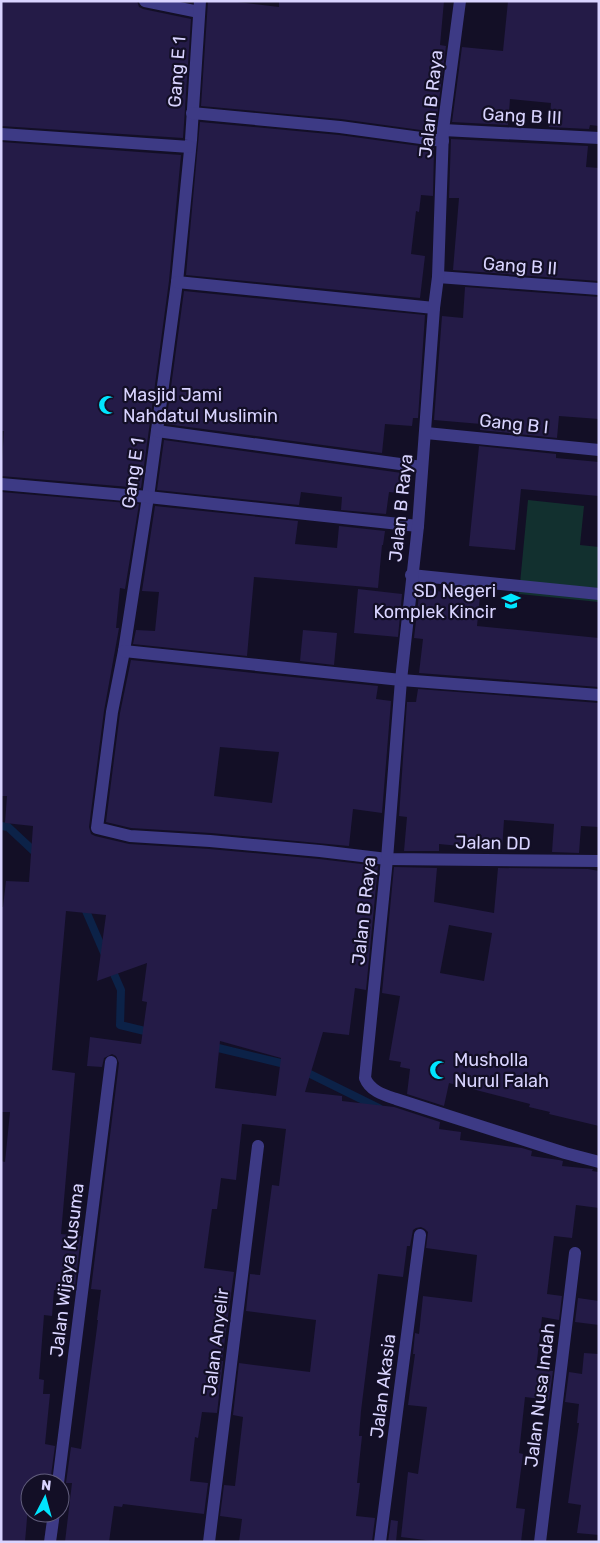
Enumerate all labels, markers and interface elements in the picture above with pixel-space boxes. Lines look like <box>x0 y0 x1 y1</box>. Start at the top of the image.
street label: Gang E 1 <box>164 36 190 108</box>
street label: Jalan B Raya <box>414 49 448 159</box>
street label: Gang B III <box>482 103 562 129</box>
street label: Gang B II <box>482 252 558 280</box>
place label: Masjid Jami Nahdatul Muslimin <box>123 384 278 427</box>
mosque icon: Masjid Jami Nahdatul Muslimin <box>97 394 119 416</box>
street label: Gang B I <box>478 409 550 439</box>
street label: Gang E 1 <box>117 436 149 510</box>
street label: Jalan B Raya <box>384 453 418 563</box>
place label: SD Negeri Komplek Kincir <box>373 580 496 623</box>
school or university icon: SD Negeri Komplek Kincir <box>500 590 522 612</box>
street label: Jalan DD <box>455 831 531 855</box>
street label: Jalan B Raya <box>347 856 381 966</box>
place label: Musholla Nurul Falah <box>454 1049 549 1092</box>
mosque icon: Musholla Nurul Falah <box>428 1059 450 1081</box>
street label: Jalan Wijaya Kusuma <box>45 1182 89 1358</box>
street label: Jalan Anyelir <box>198 1287 234 1397</box>
street label: Jalan Nusa Indah <box>520 1322 560 1468</box>
street label: Jalan Akasia <box>366 1333 400 1439</box>
north arrow <box>20 1473 70 1523</box>
text: N <box>40 1477 52 1495</box>

